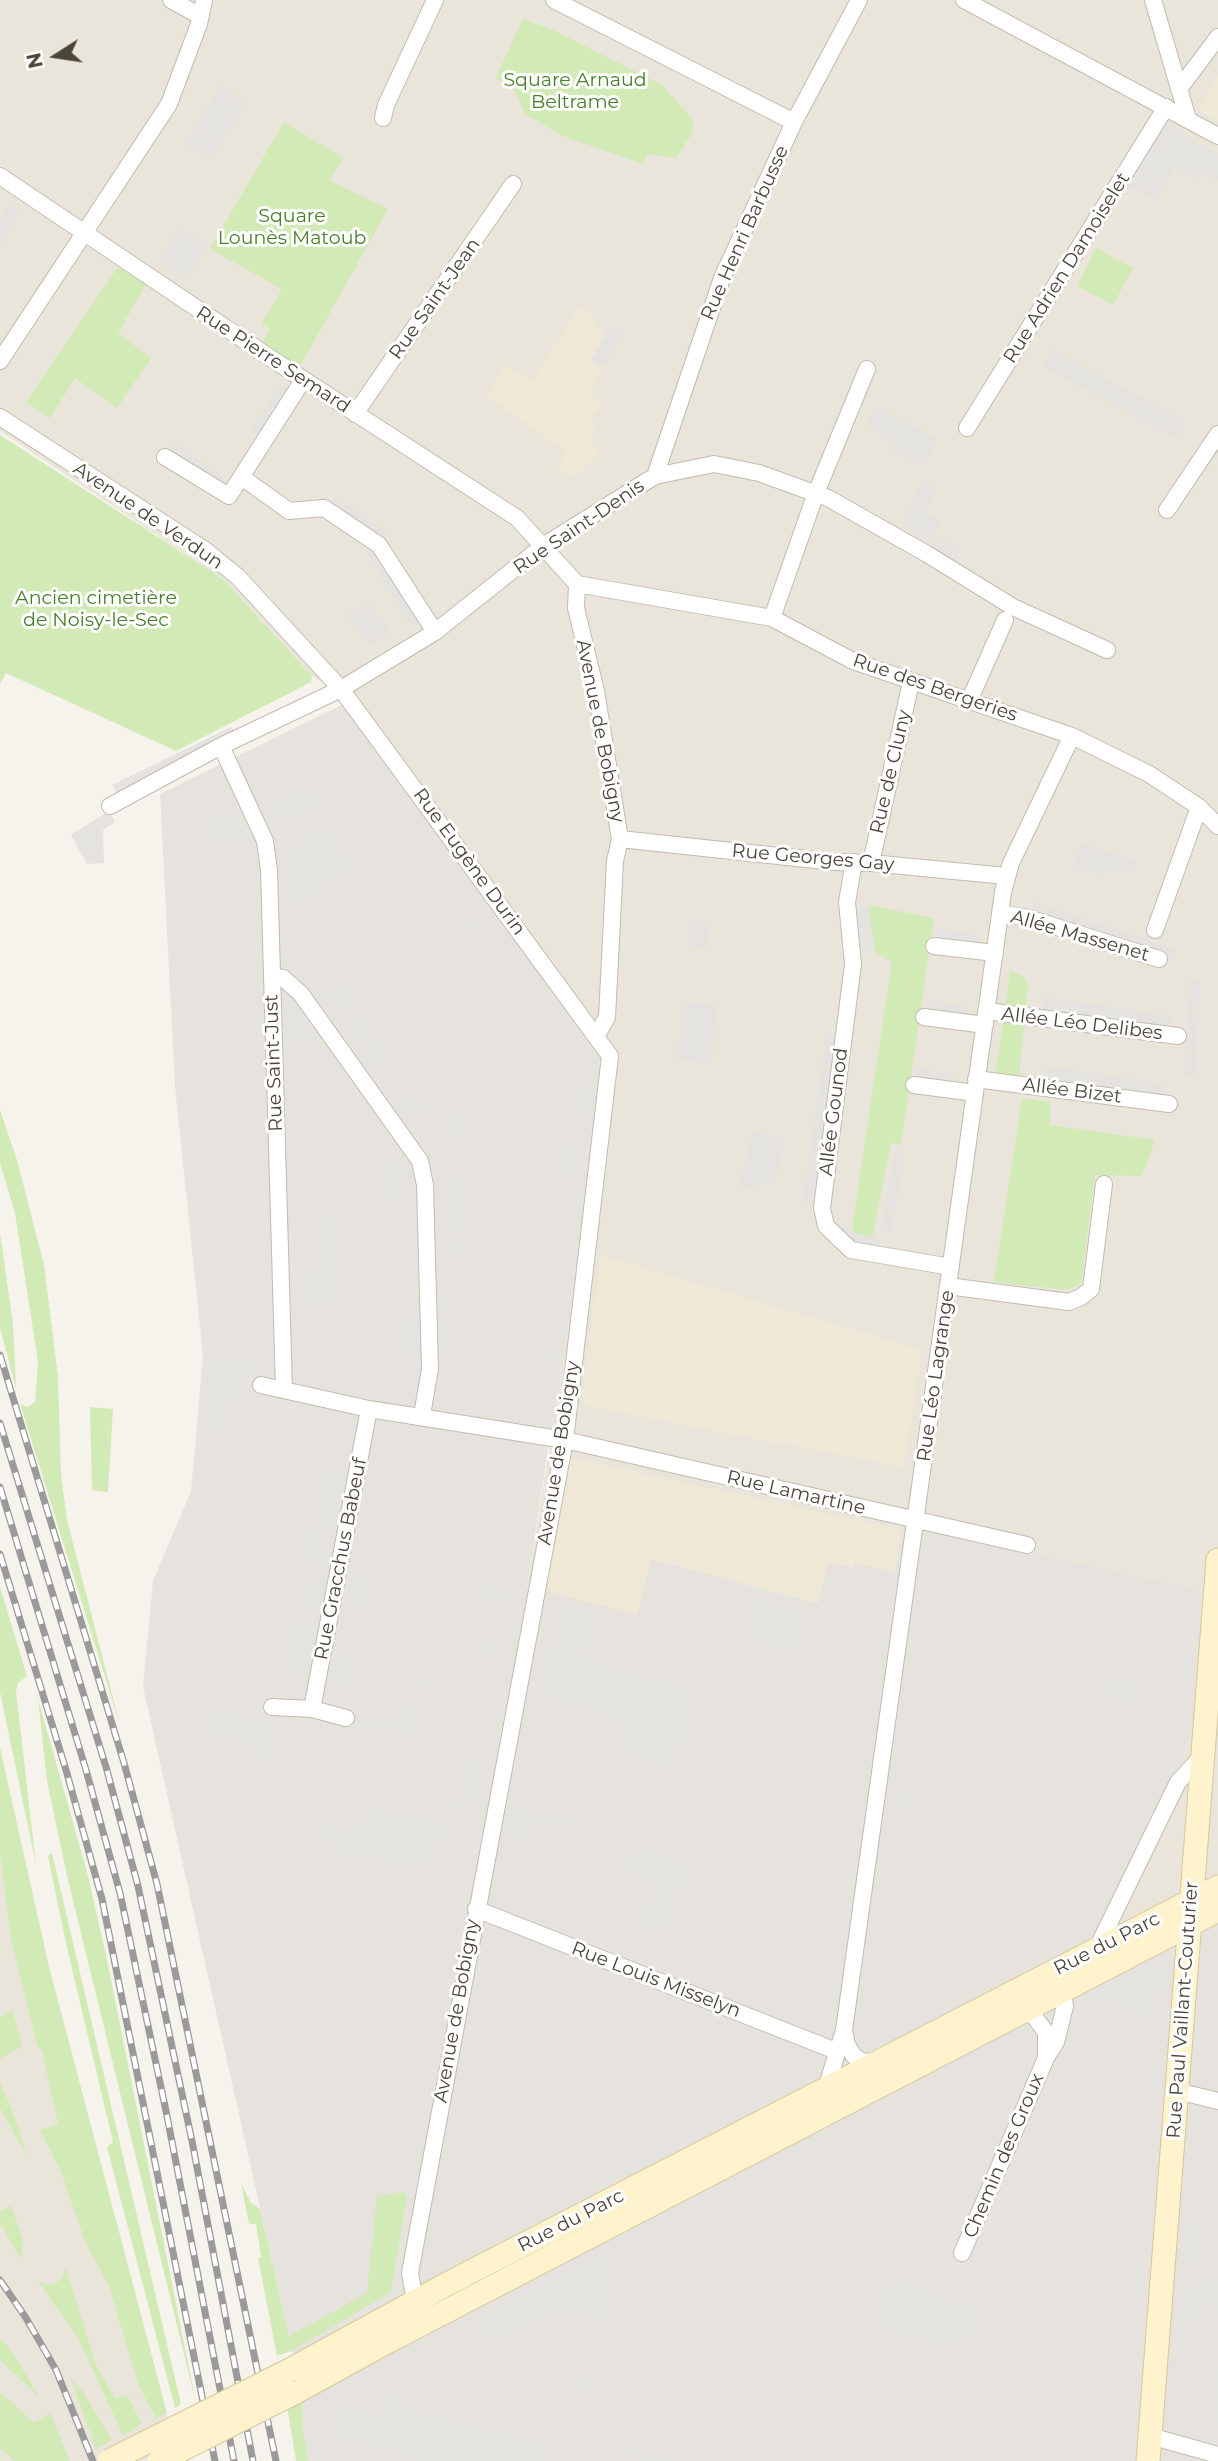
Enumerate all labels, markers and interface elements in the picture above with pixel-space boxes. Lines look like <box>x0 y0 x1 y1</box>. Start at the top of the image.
north arrow <box>21 21 91 91</box>
text: N <box>22 51 48 70</box>
park label: Square Arnaud Beltrame <box>503 69 647 113</box>
street label: Rue Henri Barbusse <box>696 142 794 324</box>
street label: Rue Adrien Damoiselet <box>999 169 1135 367</box>
park label: Square Lounès Matoub <box>218 205 366 249</box>
street label: Rue Saint-Jean <box>385 234 485 364</box>
street label: Rue Pierre Semard <box>192 302 354 418</box>
street label: Avenue de Verdun <box>69 457 227 575</box>
street label: Rue Saint-Denis <box>509 475 649 579</box>
park label: Ancien cimetière de Noisy-le-Sec <box>15 587 177 631</box>
street label: Avenue de Bobigny <box>571 638 629 824</box>
street label: Rue des Bergeries <box>850 649 1020 727</box>
street label: Rue de Cluny <box>866 708 916 836</box>
street label: Rue Eugène Durin <box>408 784 530 940</box>
street label: Rue Georges Gay <box>731 840 895 876</box>
street label: Allée Massenet <box>1008 905 1152 967</box>
street label: Rue Saint-Just <box>260 994 288 1132</box>
street label: Allée Léo Delibes <box>1000 1003 1164 1045</box>
street label: Allée Gounod <box>815 1047 853 1177</box>
street label: Allée Bizet <box>1021 1074 1123 1108</box>
street label: Rue Léo Lagrange <box>913 1289 959 1463</box>
street label: Avenue de Bobigny <box>533 1359 585 1547</box>
street label: Rue Gracchus Babeuf <box>310 1456 372 1662</box>
street label: Rue Lamartine <box>724 1466 868 1520</box>
street label: Rue Paul Vaillant-Couturier <box>1163 1881 1203 2139</box>
street label: Rue du Parc <box>1050 1907 1164 1981</box>
street label: Avenue de Bobigny <box>430 1917 484 2105</box>
street label: Rue Louis Misselyn <box>568 1937 744 2023</box>
street label: Chemin des Groux <box>959 2070 1049 2242</box>
street label: Rue du Parc <box>514 2184 628 2258</box>

